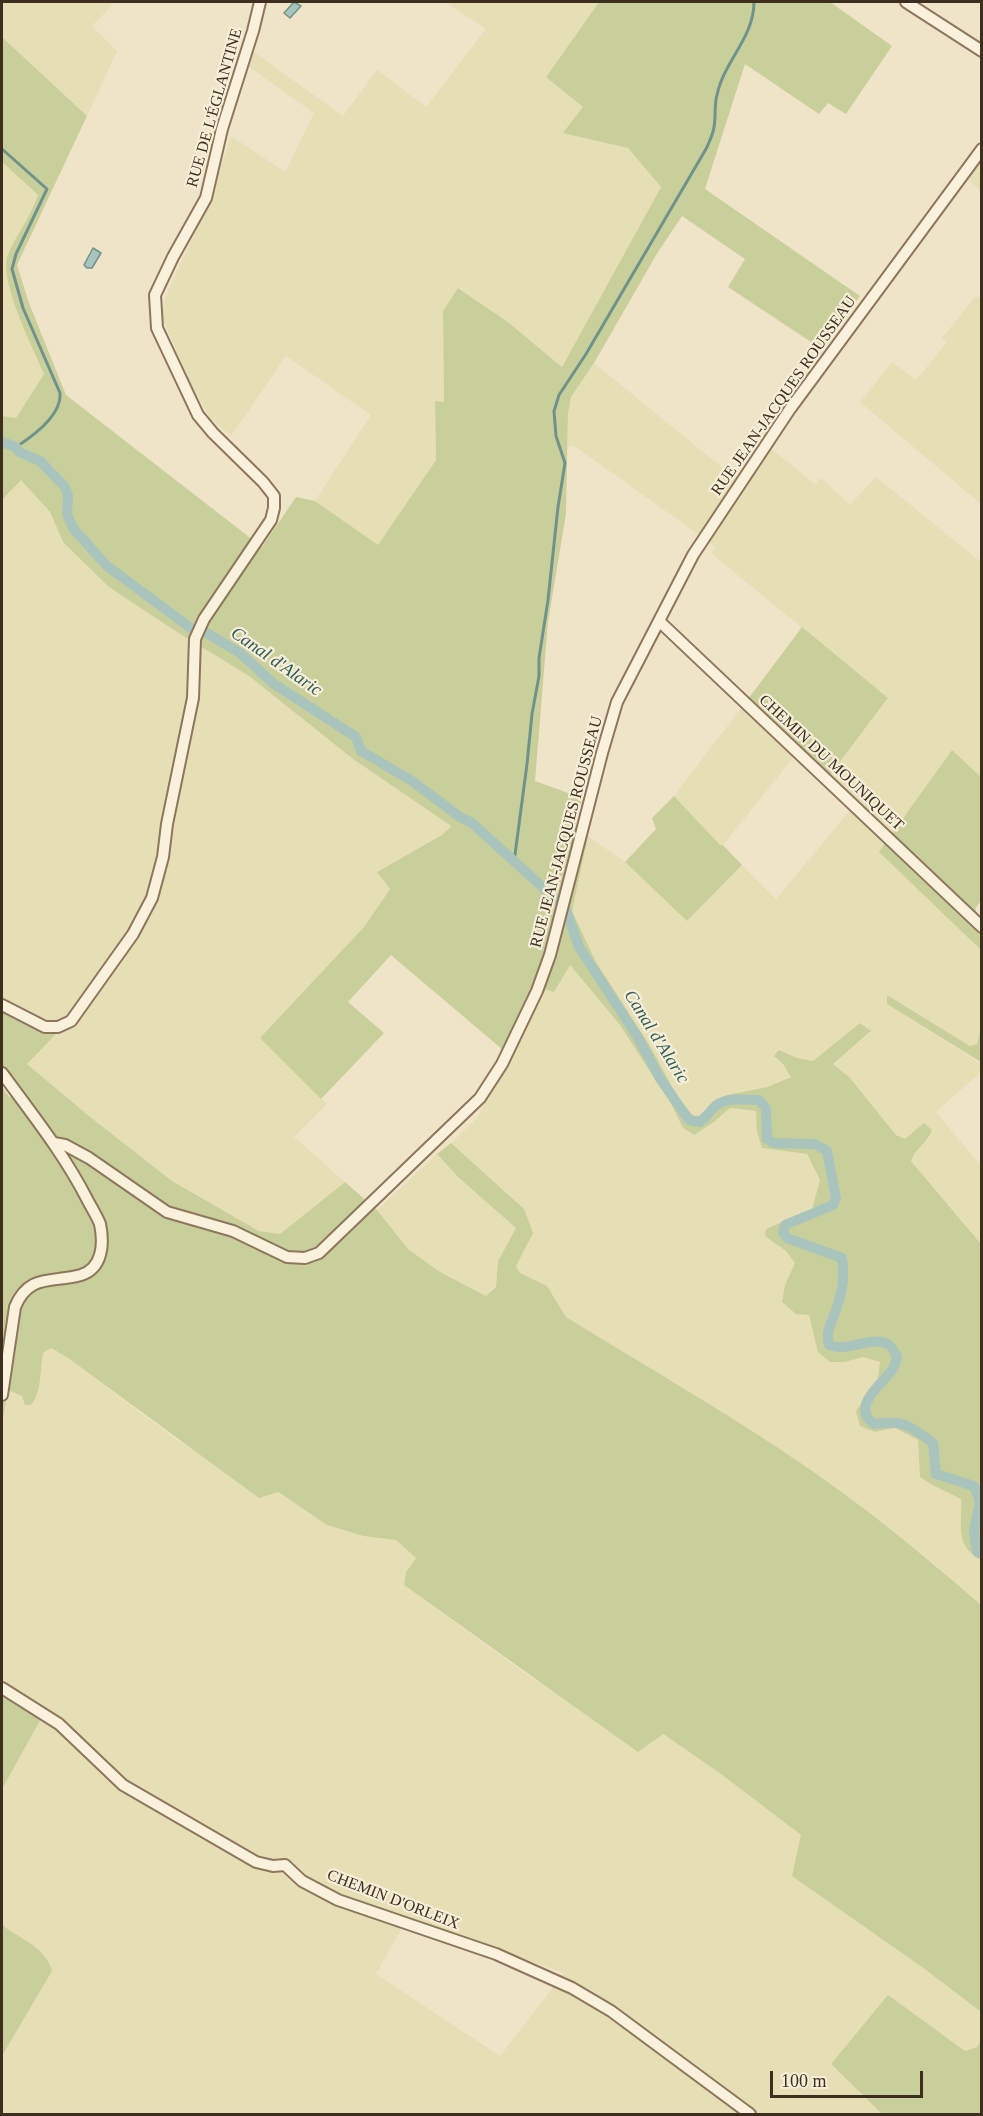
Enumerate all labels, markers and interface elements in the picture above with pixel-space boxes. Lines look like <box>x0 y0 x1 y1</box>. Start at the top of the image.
street label: RUE DE L'ÉGLANTINE <box>183 26 247 190</box>
street label: RUE JEAN-JACQUES ROUSSEAU <box>708 293 860 499</box>
water label: Canal d'Alaric <box>226 623 326 701</box>
street label: CHEMIN DU MOUNIQUET <box>755 691 907 835</box>
street label: RUE JEAN-JACQUES ROUSSEAU <box>527 714 607 950</box>
water label: Canal d'Alaric <box>619 986 693 1088</box>
street label: CHEMIN D'ORLEIX <box>324 1866 462 1934</box>
scale bar <box>773 2059 926 2097</box>
text: 100 m <box>781 2071 827 2091</box>

